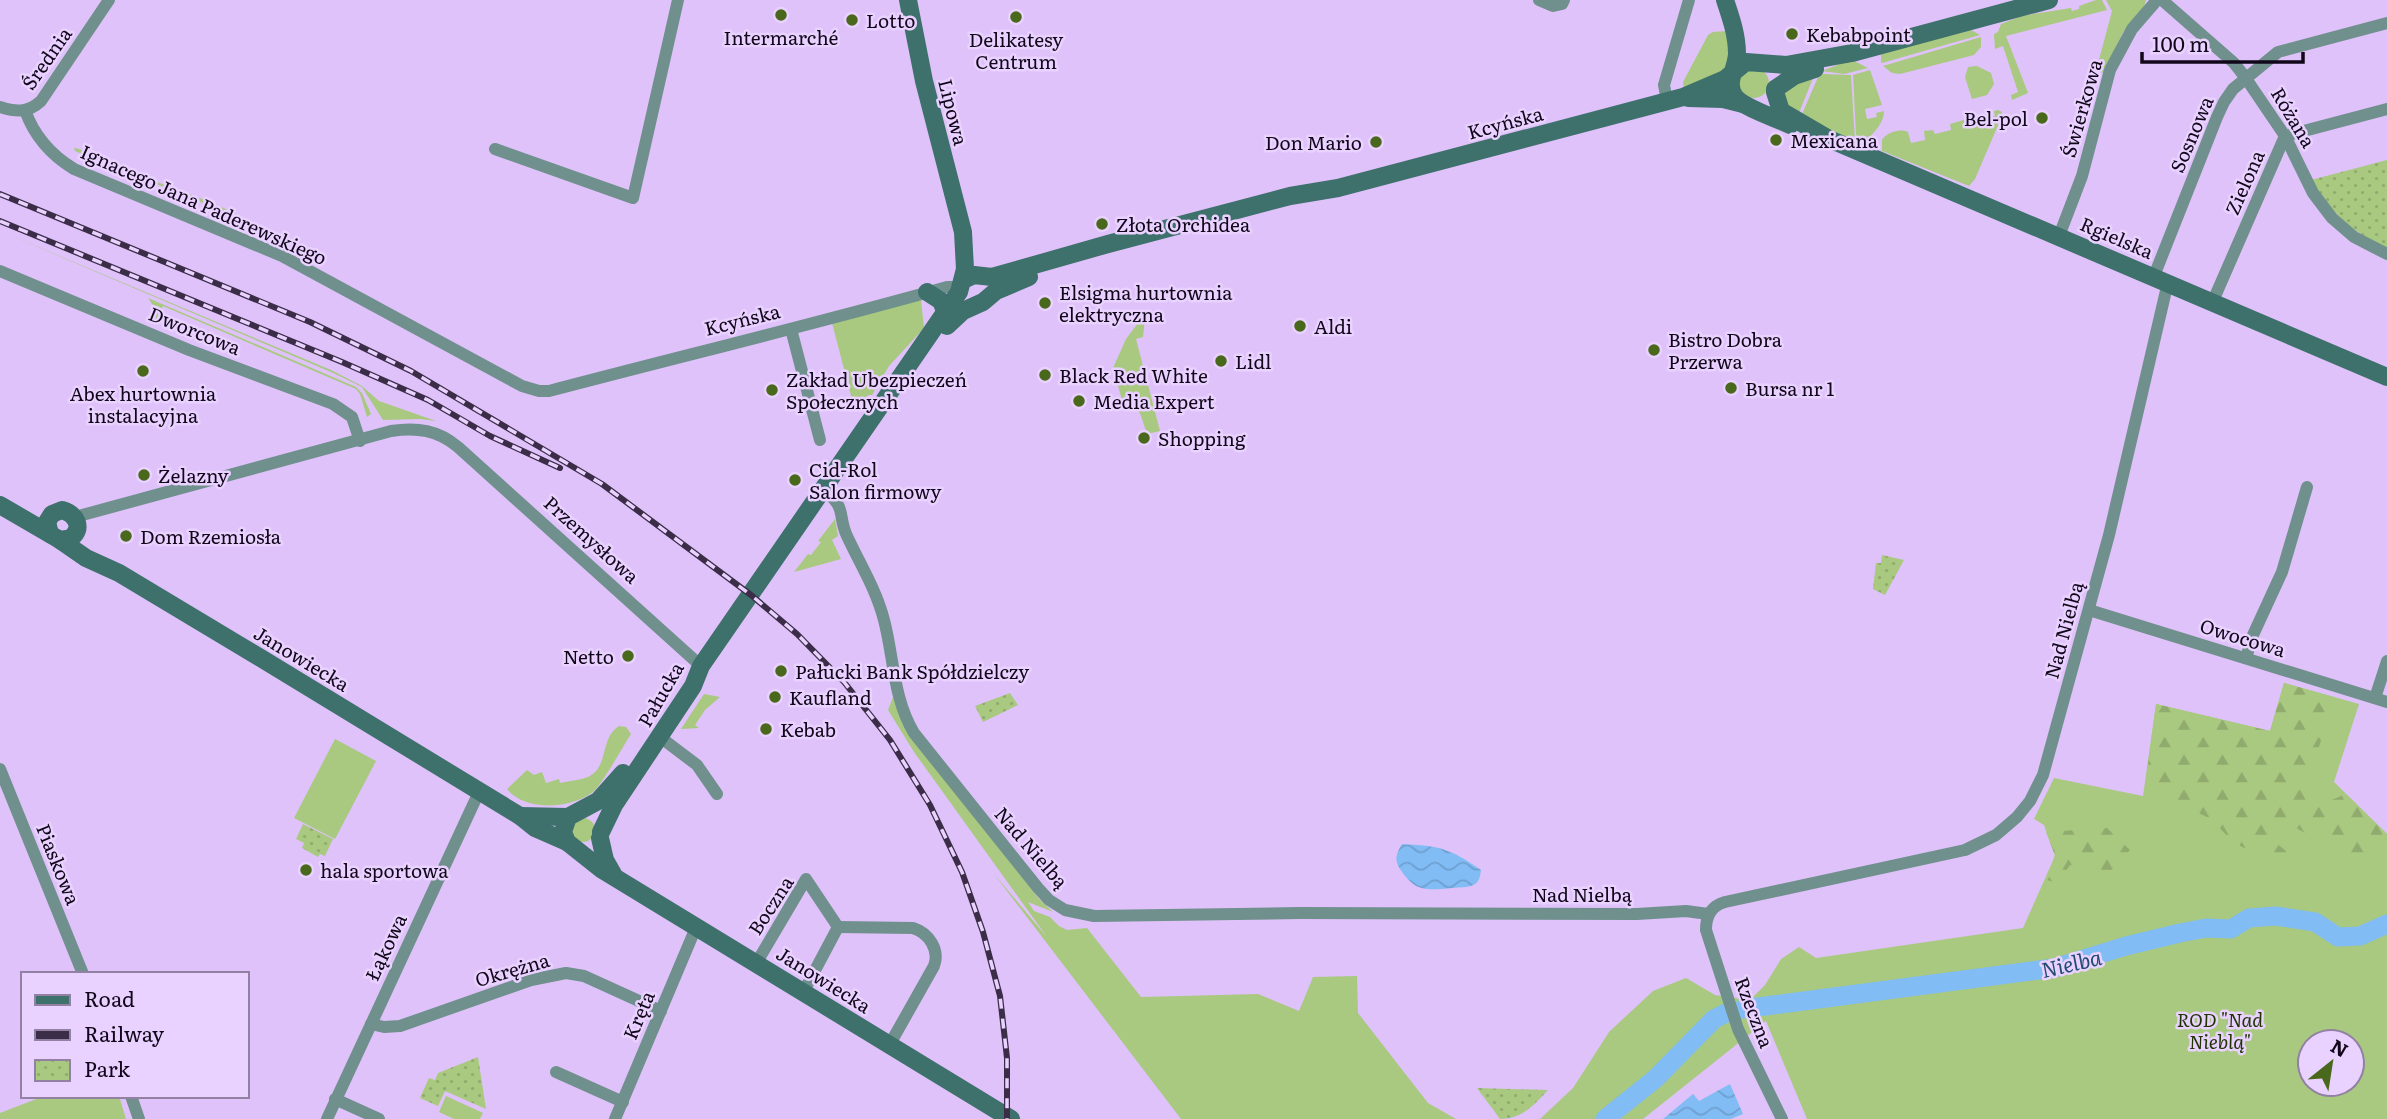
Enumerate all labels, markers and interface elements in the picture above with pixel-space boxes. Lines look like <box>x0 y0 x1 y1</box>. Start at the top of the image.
place label: Lotto <box>866 6 915 34</box>
marker: Intermarché <box>773 7 789 23</box>
marker: Delikatesy Centrum <box>1008 9 1024 25</box>
marker: Lotto <box>844 12 860 28</box>
street label: Średnia <box>14 20 78 95</box>
place label: Kebabpoint <box>1806 20 1911 48</box>
scale bar <box>2142 21 2303 65</box>
place label: Intermarché <box>724 23 839 51</box>
place label: Delikatesy Centrum <box>969 25 1063 75</box>
marker: Kebabpoint <box>1784 26 1800 42</box>
text: 100 m <box>2152 27 2209 58</box>
street label: Świerkowa <box>2054 55 2109 160</box>
street label: Lipowa <box>932 76 976 149</box>
street label: Różana <box>2265 81 2323 153</box>
street label: Sosnowa <box>2162 91 2220 177</box>
street label: Kcyńska <box>1464 98 1547 146</box>
place label: Bel-pol <box>1964 104 2028 132</box>
marker: Bel-pol <box>2034 110 2050 126</box>
place label: Mexicana <box>1790 126 1879 154</box>
place label: Don Mario <box>1265 128 1362 156</box>
marker: Mexicana <box>1768 132 1784 148</box>
marker: Don Mario <box>1368 134 1384 150</box>
street label: Ignacego Jana Paderewskiego <box>76 137 332 271</box>
street label: Zielona <box>2217 144 2271 219</box>
street label: Rgielska <box>2076 209 2159 265</box>
place label: Złota Orchidea <box>1116 210 1251 238</box>
marker: Złota Orchidea <box>1094 216 1110 232</box>
place label: Elsigma hurtownia elektryczna <box>1059 278 1233 328</box>
marker: Elsigma hurtownia elektryczna <box>1037 295 1053 311</box>
street label: Kcyńska <box>701 296 784 342</box>
street label: Dworcowa <box>145 299 246 361</box>
place label: Aldi <box>1314 312 1352 340</box>
marker: Aldi <box>1292 318 1308 334</box>
place label: Bistro Dobra Przerwa <box>1668 325 1783 375</box>
marker: Bistro Dobra Przerwa <box>1646 342 1662 358</box>
place label: Lidl <box>1235 347 1271 375</box>
marker: Lidl <box>1213 353 1229 369</box>
place label: Black Red White <box>1059 361 1208 389</box>
marker: Abex hurtownia instalacyjna <box>135 363 151 379</box>
place label: Zakład Ubezpieczeń Społecznych <box>786 365 967 415</box>
marker: Black Red White <box>1037 367 1053 383</box>
place label: Bursa nr 1 <box>1745 374 1834 402</box>
place label: Abex hurtownia instalacyjna <box>70 379 217 429</box>
marker: Bursa nr 1 <box>1723 380 1739 396</box>
marker: Zakład Ubezpieczeń Społecznych <box>764 382 780 398</box>
place label: Media Expert <box>1093 387 1215 415</box>
marker: Media Expert <box>1071 393 1087 409</box>
place label: Shopping <box>1158 424 1246 452</box>
marker: Shopping <box>1136 430 1152 446</box>
place label: Cid-Rol Salon firmowy <box>809 455 942 505</box>
place label: Żelazny <box>158 461 228 489</box>
marker: Żelazny <box>136 467 152 483</box>
marker: Cid-Rol Salon firmowy <box>787 472 803 488</box>
street label: Przemysłowa <box>538 489 646 590</box>
place label: Dom Rzemiosła <box>140 522 282 550</box>
marker: Dom Rzemiosła <box>118 528 134 544</box>
street label: Nad Nielbą <box>2037 577 2090 682</box>
street label: Owocowa <box>2197 611 2290 664</box>
street label: Janowiecka <box>249 618 356 698</box>
place label: Netto <box>563 642 614 670</box>
marker: Netto <box>620 648 636 664</box>
street label: Pałucka <box>630 656 690 732</box>
place label: Pałucki Bank Spółdzielczy <box>795 657 1029 685</box>
marker: Pałucki Bank Spółdzielczy <box>773 663 789 679</box>
place label: Kaufland <box>789 683 872 711</box>
marker: Kaufland <box>767 689 783 705</box>
place label: Kebab <box>780 715 836 743</box>
marker: Kebab <box>758 721 774 737</box>
street label: Nad Nielbą <box>989 800 1076 894</box>
street label: Piaskowa <box>30 819 88 909</box>
place label: hala sportowa <box>320 856 449 884</box>
marker: hala sportowa <box>298 862 314 878</box>
street label: Boczna <box>740 869 800 940</box>
street label: Nad Nielbą <box>1532 880 1633 908</box>
street label: Łąkowa <box>357 908 413 985</box>
street label: Janowiecka <box>771 939 877 1020</box>
water label: Nielba <box>2038 940 2104 984</box>
street label: Okrężna <box>471 945 553 993</box>
legend <box>21 972 248 1098</box>
street label: Rzeczna <box>1729 972 1782 1052</box>
text: Road <box>84 982 135 1013</box>
street label: Kręta <box>615 986 661 1044</box>
park label: ROD "Nad Nieblą" <box>2177 1005 2263 1055</box>
text: Railway <box>84 1017 165 1048</box>
north arrow <box>2296 1028 2366 1098</box>
text: N <box>2326 1031 2354 1064</box>
text: Park <box>84 1052 130 1083</box>

